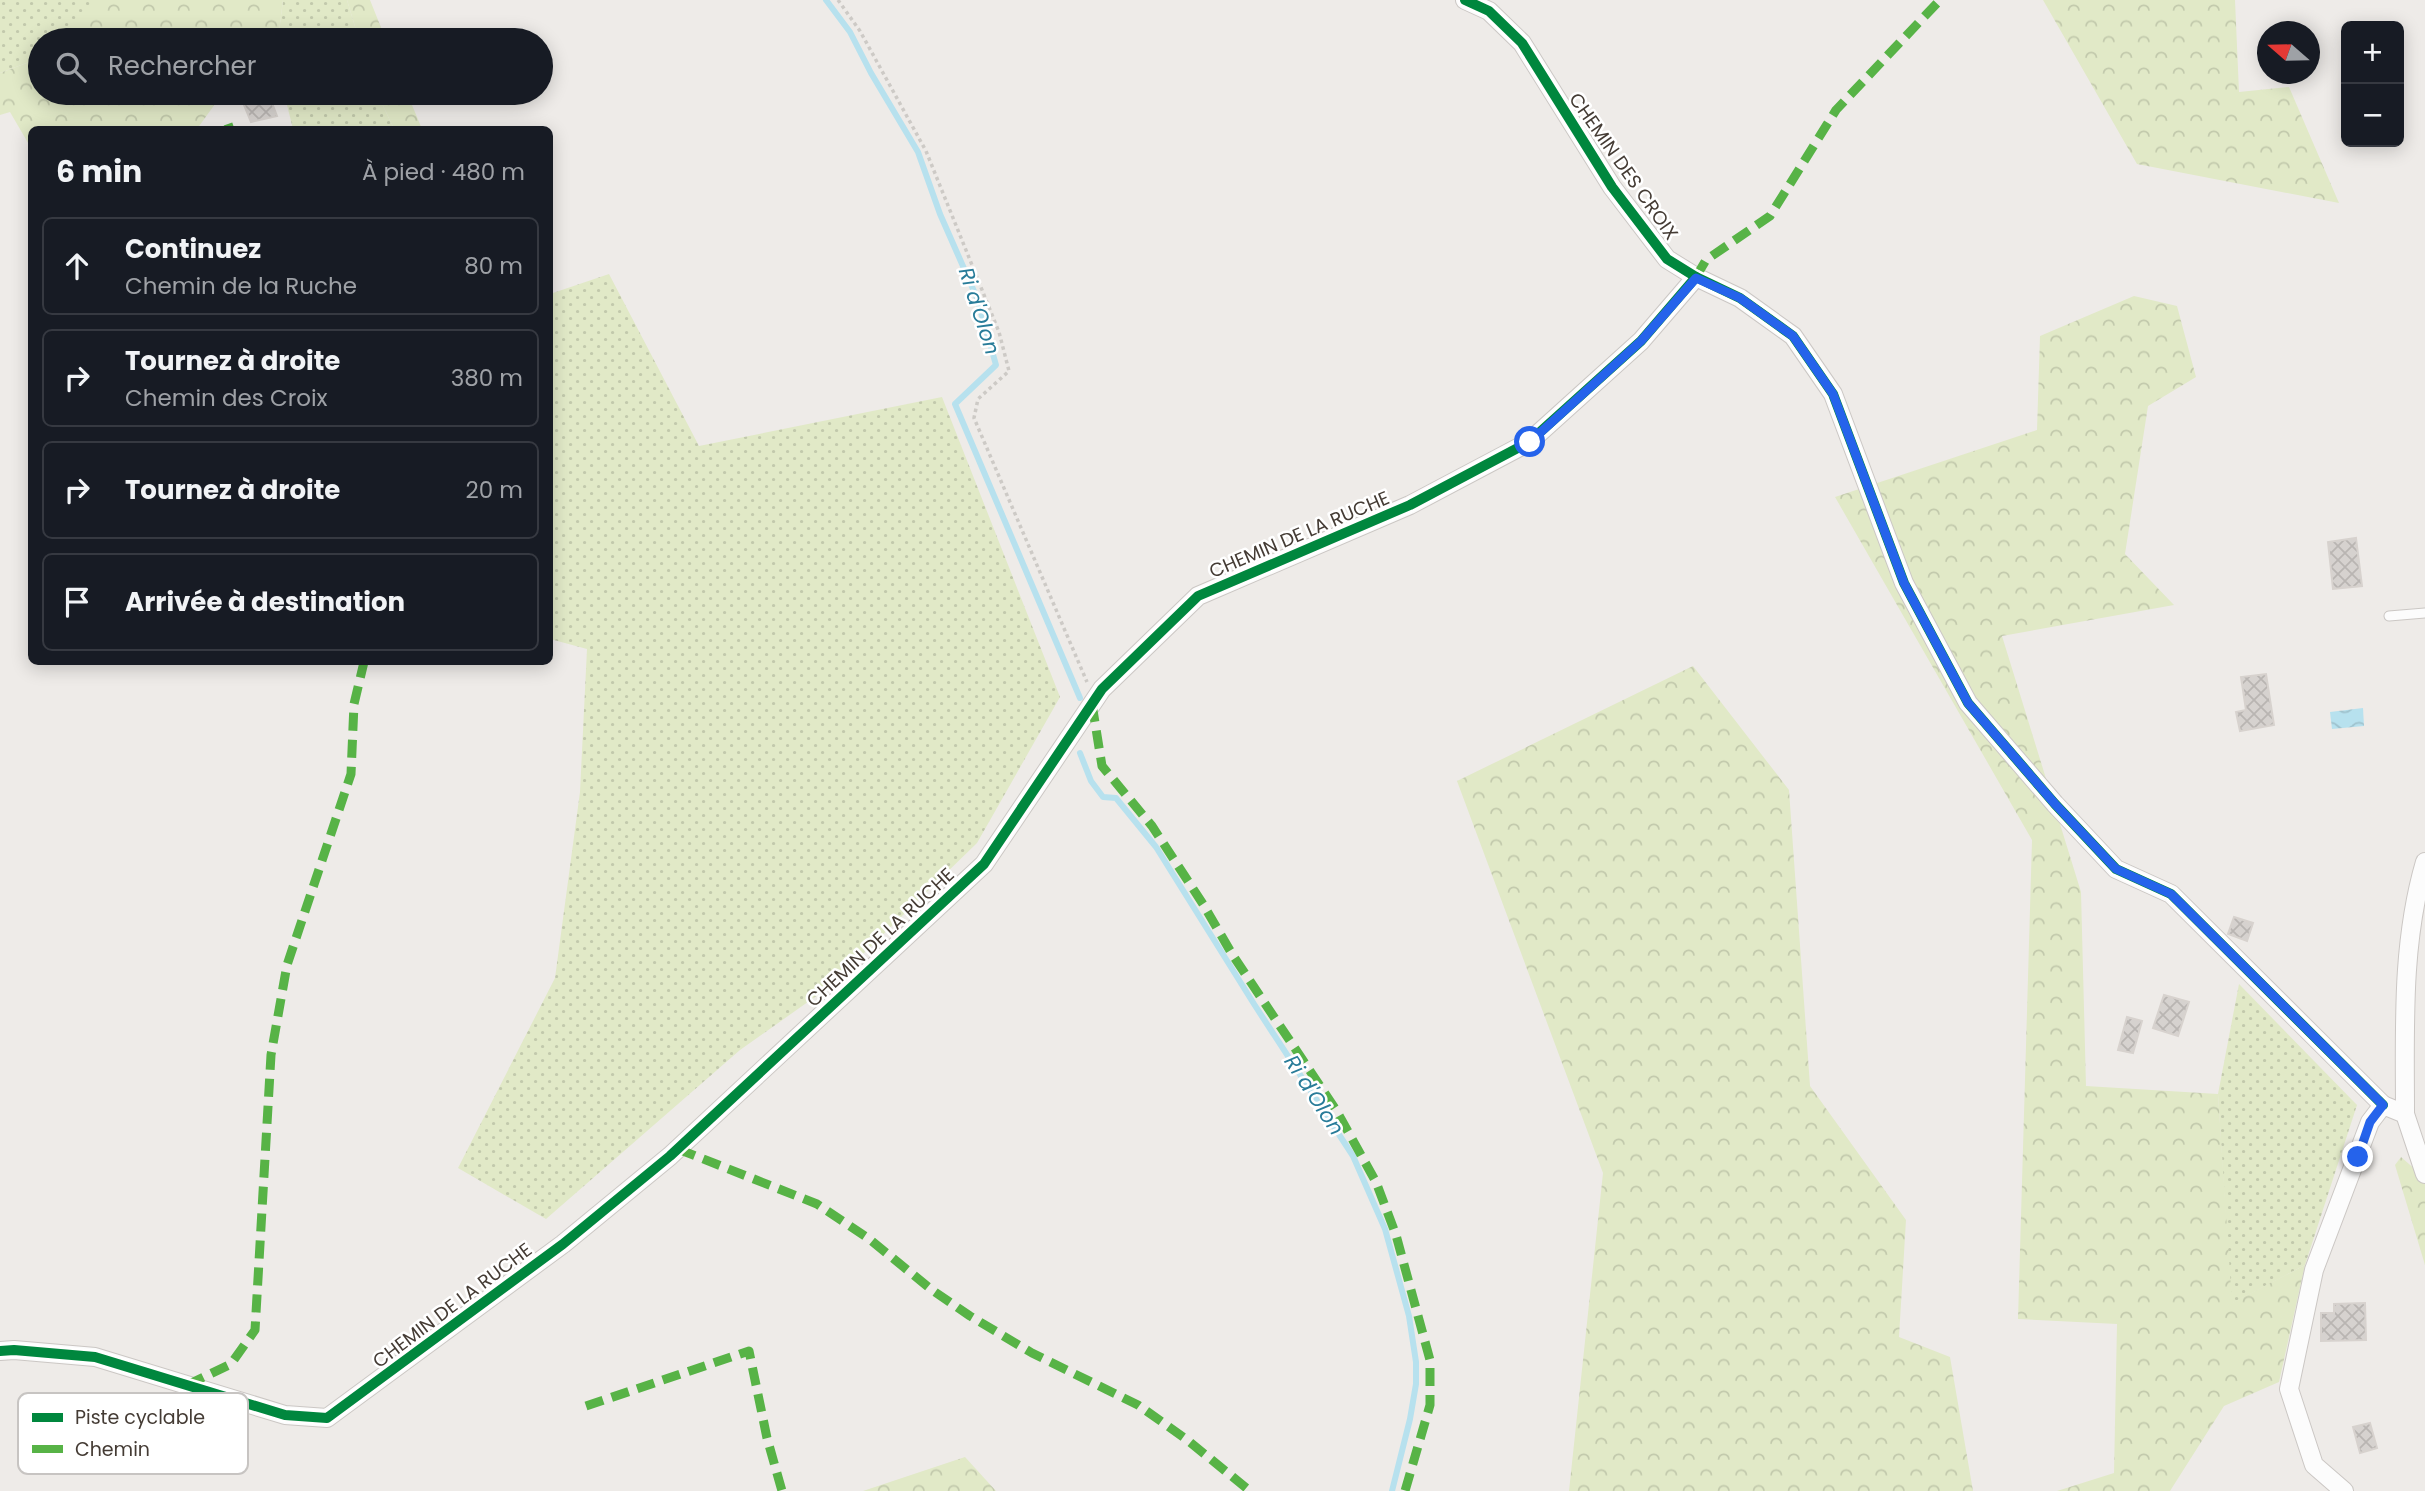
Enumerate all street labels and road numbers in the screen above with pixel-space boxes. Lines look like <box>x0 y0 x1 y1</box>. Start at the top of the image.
street label: CHEMIN DES CROIX <box>1563 87 1685 245</box>
street label: CHEMIN DE LA RUCHE <box>1205 484 1393 585</box>
street label: CHEMIN DE LA RUCHE <box>800 862 960 1013</box>
street label: CHEMIN DE LA RUCHE <box>367 1236 538 1374</box>

